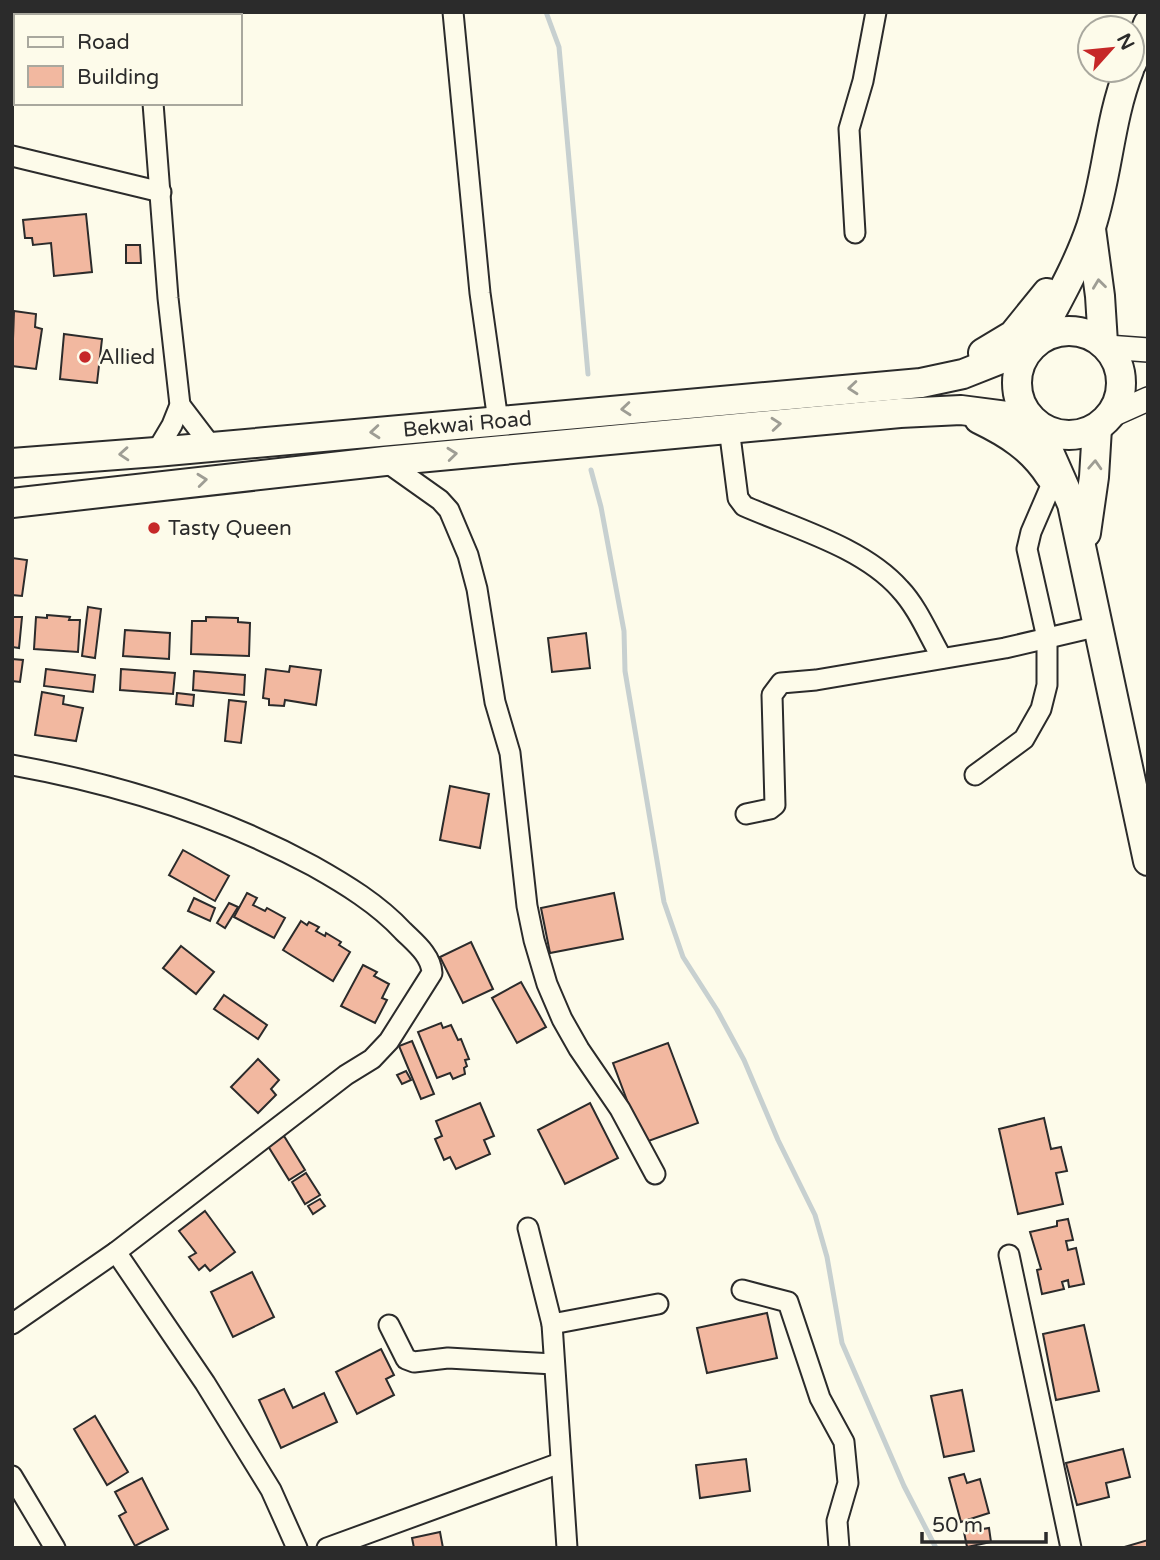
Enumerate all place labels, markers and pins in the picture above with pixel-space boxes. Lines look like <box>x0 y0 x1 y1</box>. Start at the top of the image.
place label: Allied <box>99 345 155 370</box>
marker: Allied <box>77 349 93 365</box>
place label: Tasty Queen <box>168 516 292 541</box>
marker: Tasty Queen <box>146 520 162 536</box>

